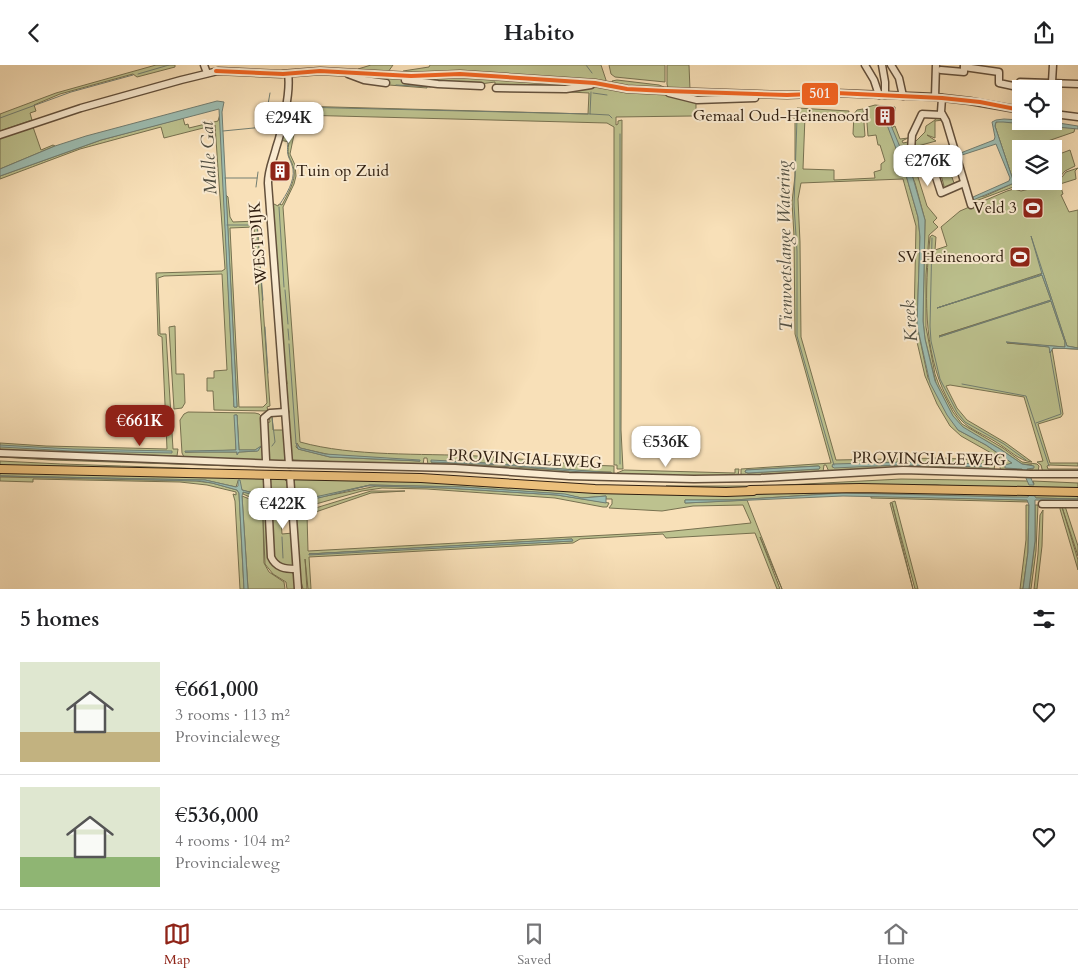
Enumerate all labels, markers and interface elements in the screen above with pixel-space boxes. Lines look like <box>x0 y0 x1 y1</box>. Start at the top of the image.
text: Habito <box>504 18 574 48</box>
icon: back <box>20 19 48 47</box>
icon: share <box>1030 19 1058 47</box>
map controls <box>1012 80 1062 190</box>
button: locate <box>1012 80 1062 130</box>
line badge: 501 <box>801 82 839 106</box>
text: 501 <box>809 84 831 103</box>
pin: €294K <box>254 101 324 144</box>
building icon: Gemaal Oud-Heinenoord <box>873 104 897 128</box>
place label: Gemaal Oud-Heinenoord <box>693 105 869 127</box>
text: €294K <box>265 107 313 129</box>
water label: Malle Gat <box>195 120 223 196</box>
button: layers <box>1012 140 1062 190</box>
pin: €276K <box>893 145 963 187</box>
text: €276K <box>904 150 952 172</box>
building icon: Tuin op Zuid <box>268 159 292 183</box>
place label: Tuin op Zuid <box>296 160 390 182</box>
water label: Tienvoetslange Watering <box>771 160 799 332</box>
sports icon: Veld 3 <box>1021 196 1045 220</box>
place label: Veld 3 <box>973 197 1017 219</box>
street label: WESTDIJK <box>243 201 273 286</box>
sports icon: SV Heinenoord <box>1008 245 1032 269</box>
place label: SV Heinenoord <box>898 246 1004 268</box>
water label: Kreek <box>896 299 924 343</box>
pin: €661K <box>105 405 175 447</box>
text: €661K <box>116 410 164 432</box>
pin: €536K <box>631 425 701 468</box>
text: €536K <box>642 431 690 453</box>
street label: PROVINCIALEWEG <box>447 444 603 474</box>
street label: PROVINCIALEWEG <box>852 447 1007 471</box>
pin: €422K <box>248 487 318 530</box>
text: €422K <box>259 493 307 515</box>
text: 5 homes <box>20 605 99 634</box>
icon: filters <box>1030 605 1058 633</box>
text: €661,000 <box>175 675 258 704</box>
icon: home <box>60 682 120 742</box>
icon: heart <box>1030 698 1058 726</box>
text: 3 rooms · 113 m² <box>175 704 290 726</box>
text: Provincialeweg <box>175 726 280 748</box>
text: €536,000 <box>175 801 258 830</box>
icon: home <box>60 807 120 867</box>
icon: heart <box>1030 823 1058 851</box>
text: 4 rooms · 104 m² <box>175 830 290 852</box>
text: Provincialeweg <box>175 852 280 874</box>
tab: Map <box>163 920 191 969</box>
tab: Saved <box>517 920 551 969</box>
tab: Home <box>877 920 915 969</box>

